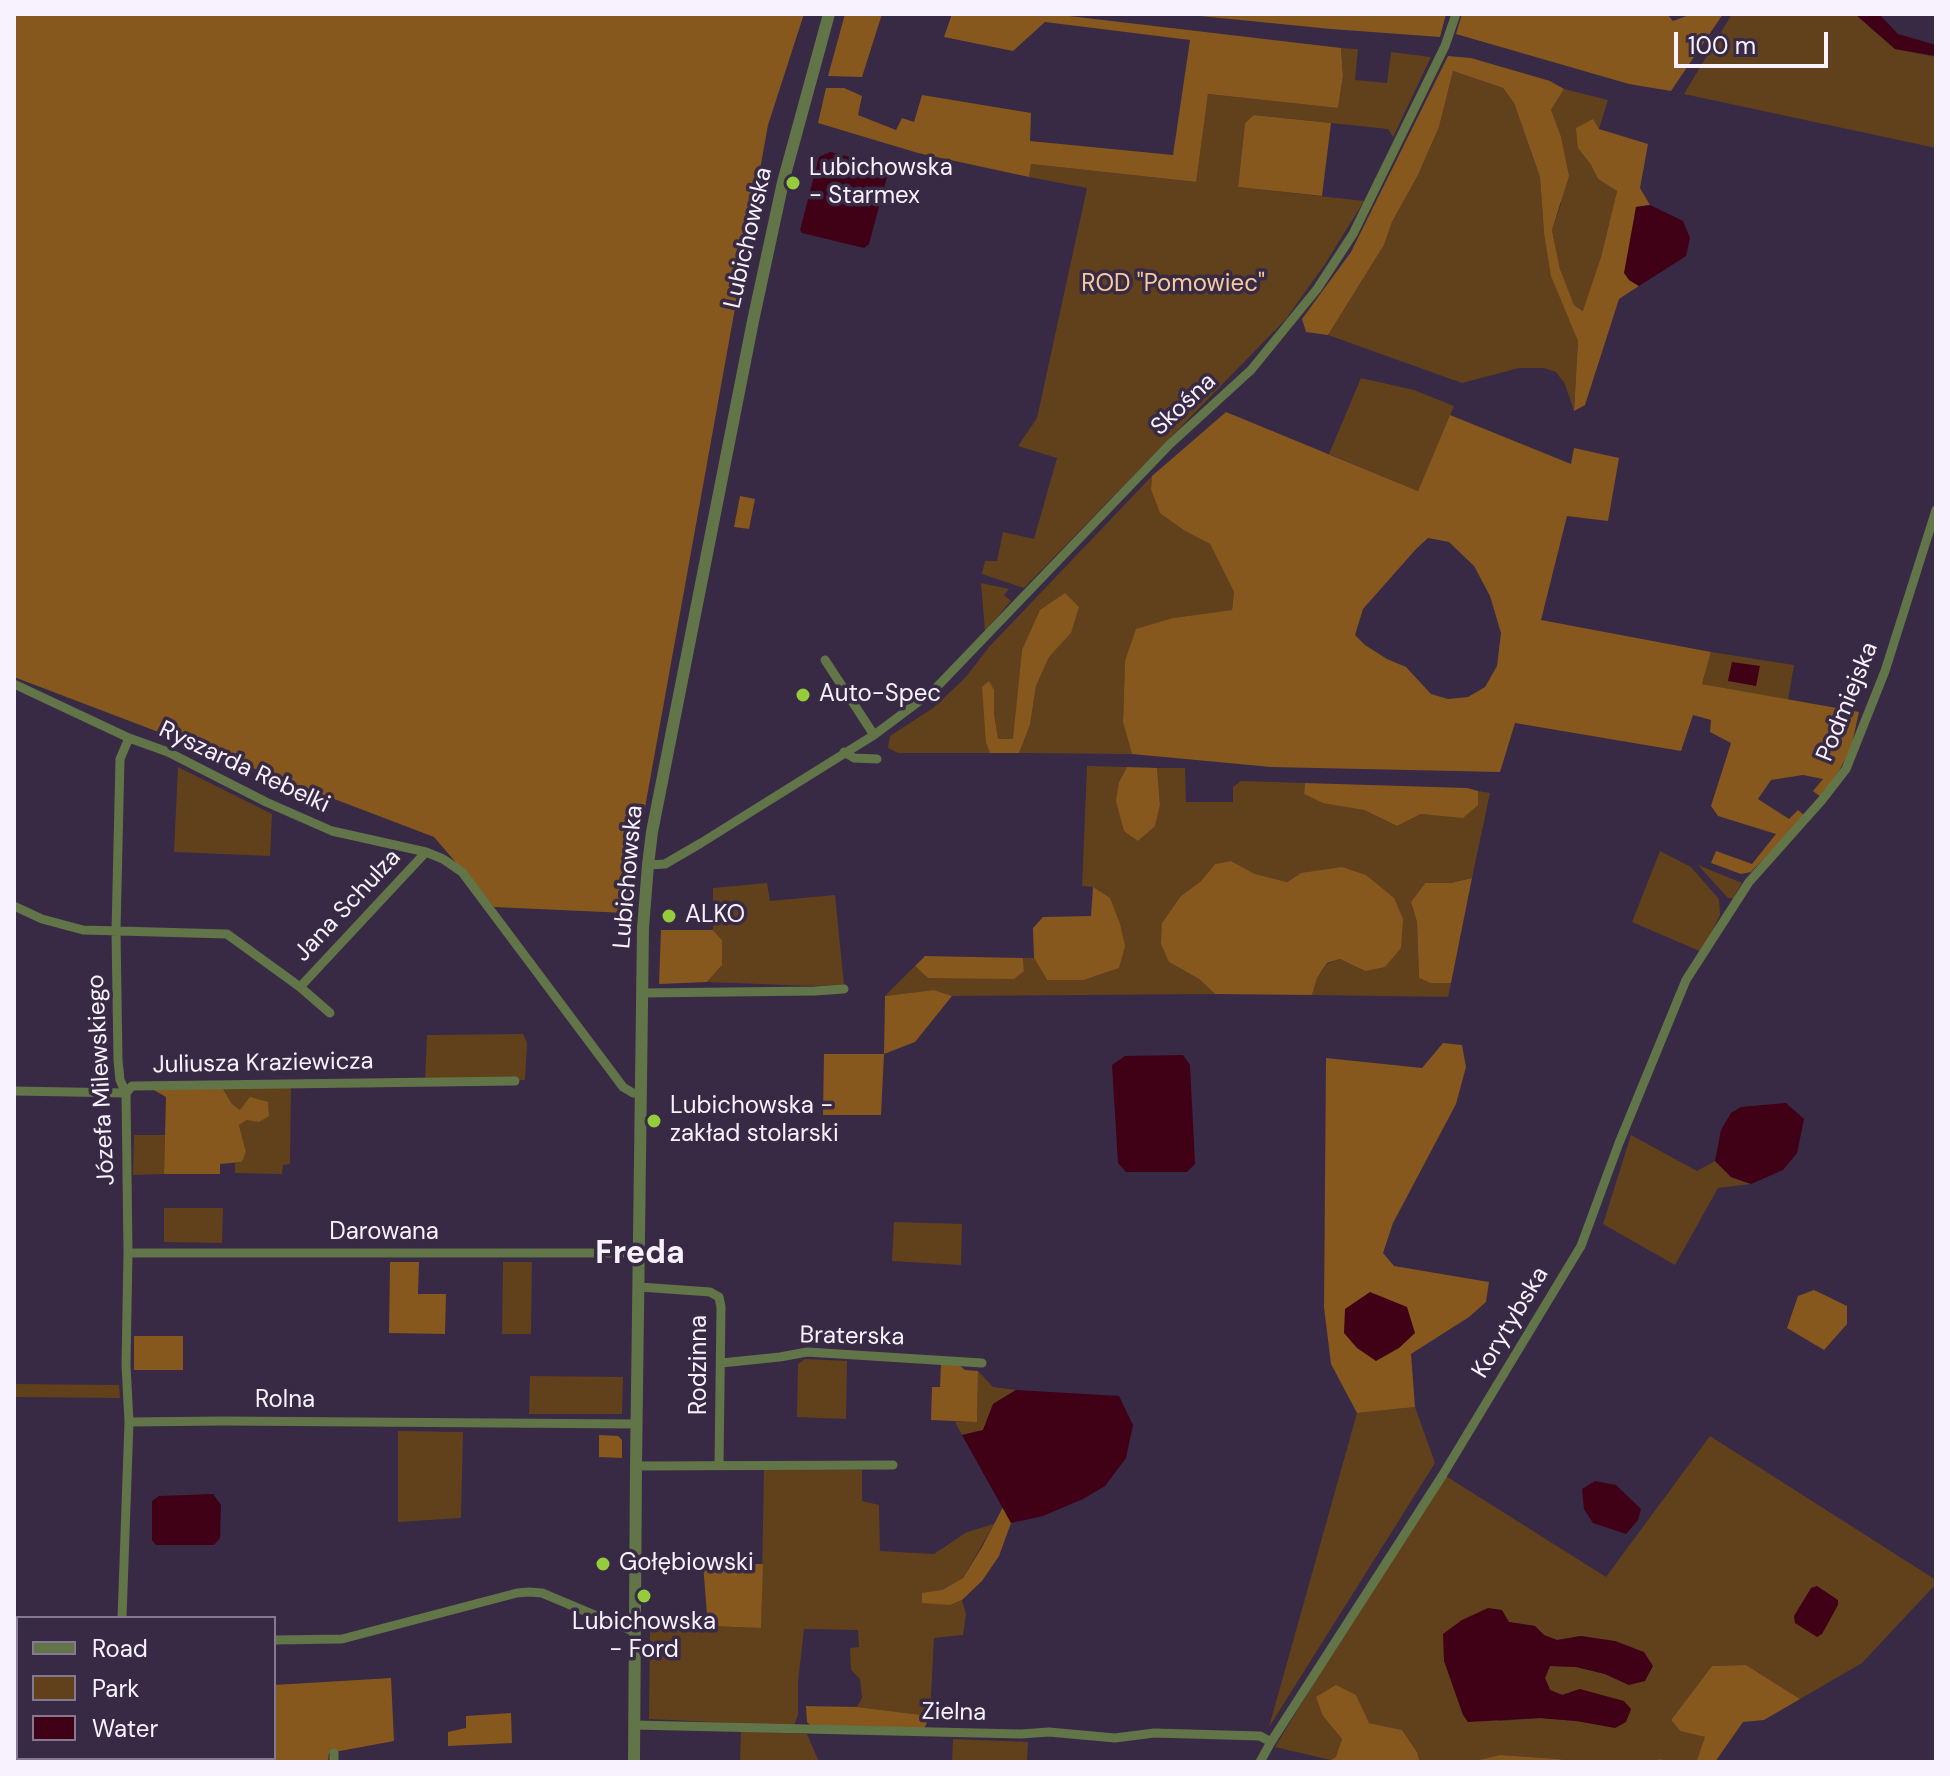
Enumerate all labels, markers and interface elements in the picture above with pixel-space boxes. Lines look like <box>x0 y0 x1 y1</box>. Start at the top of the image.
scale bar <box>1678 16 1832 66</box>
text: 100 m <box>1688 30 1756 61</box>
place label: Lubichowska - Starmex <box>809 155 953 211</box>
street label: Lubichowska <box>719 165 779 311</box>
marker: Lubichowska - Starmex <box>784 174 802 192</box>
park label: ROD "Pomowiec" <box>1081 271 1265 299</box>
street label: Skośna <box>1146 368 1222 442</box>
street label: Podmiejska <box>1811 638 1885 766</box>
place label: Auto-Spec <box>819 681 941 709</box>
marker: Auto-Spec <box>794 686 812 704</box>
street label: Ryszarda Rebelki <box>154 716 334 820</box>
street label: Lubichowska <box>608 804 650 950</box>
street label: Jana Schulza <box>289 844 407 968</box>
place label: ALKO <box>685 902 745 930</box>
marker: ALKO <box>660 907 678 925</box>
street label: Józefa Milewskiego <box>82 974 122 1186</box>
street label: Juliusza Kraziewicza <box>152 1048 374 1080</box>
place label: Lubichowska - zakład stolarski <box>670 1093 839 1149</box>
marker: Lubichowska - zakład stolarski <box>645 1112 663 1130</box>
street label: Darowana <box>329 1219 439 1247</box>
district label: Freda <box>595 1236 685 1274</box>
street label: Korytybska <box>1467 1262 1555 1384</box>
street label: Rodzinna <box>686 1315 714 1415</box>
street label: Braterska <box>799 1322 905 1352</box>
street label: Rolna <box>255 1387 315 1415</box>
place label: Gołębiowski <box>619 1550 754 1578</box>
marker: Gołębiowski <box>594 1555 612 1573</box>
marker: Lubichowska - Ford <box>635 1587 653 1605</box>
place label: Lubichowska - Ford <box>572 1609 716 1665</box>
legend <box>16 1616 276 1760</box>
text: Road <box>92 1633 148 1664</box>
text: Park <box>92 1673 139 1704</box>
street label: Zielna <box>921 1698 987 1728</box>
text: Water <box>92 1713 158 1744</box>

